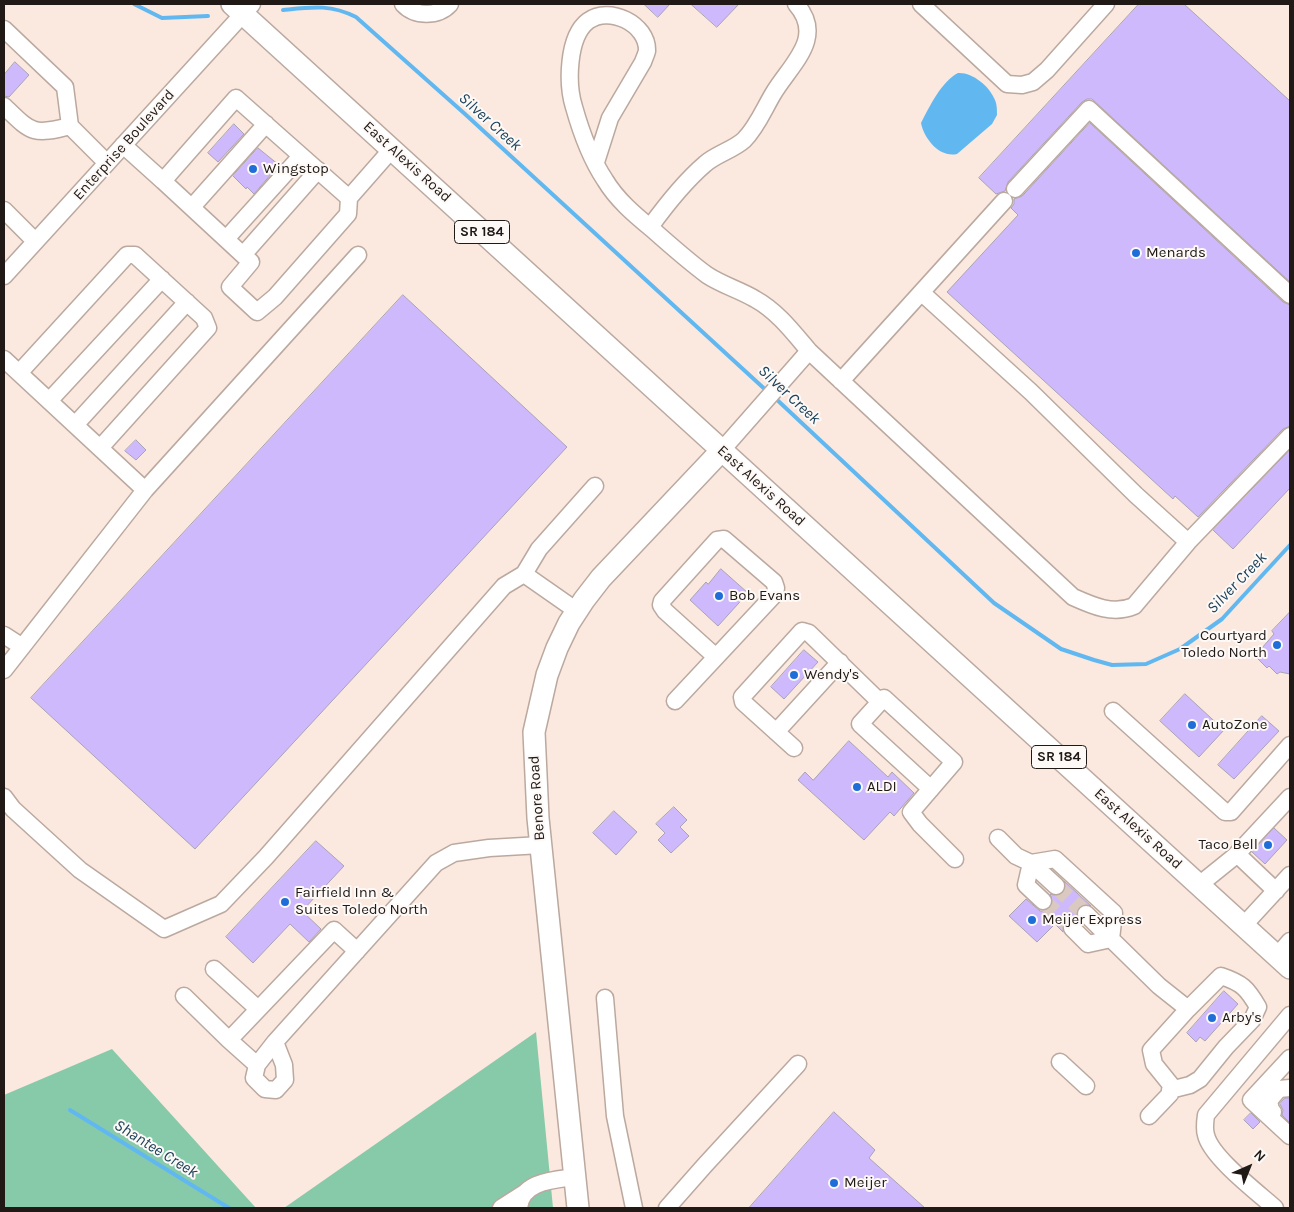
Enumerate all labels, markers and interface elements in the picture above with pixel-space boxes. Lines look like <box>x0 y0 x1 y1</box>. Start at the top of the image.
street label: Enterprise Boulevard <box>70 86 178 204</box>
water label: Silver Creek <box>455 89 525 155</box>
street label: East Alexis Road <box>359 118 455 206</box>
place label: Wingstop <box>263 160 329 178</box>
marker: Wingstop <box>247 163 259 175</box>
road number: SR 184 <box>454 220 510 243</box>
place label: Menards <box>1146 244 1206 262</box>
marker: Menards <box>1130 247 1142 259</box>
water label: Silver Creek <box>754 361 824 429</box>
street label: East Alexis Road <box>713 442 809 530</box>
water label: Silver Creek <box>1203 548 1271 618</box>
place label: Bob Evans <box>729 587 800 605</box>
marker: Bob Evans <box>713 590 725 602</box>
place label: Courtyard Toledo North <box>1181 627 1267 662</box>
marker: Courtyard Toledo North <box>1271 639 1283 651</box>
place label: Wendy's <box>804 666 859 684</box>
marker: Wendy's <box>788 669 800 681</box>
place label: AutoZone <box>1202 716 1267 734</box>
marker: AutoZone <box>1186 719 1198 731</box>
road number: SR 184 <box>1032 746 1086 769</box>
street label: Benore Road <box>525 755 549 841</box>
place label: ALDI <box>867 778 897 796</box>
marker: ALDI <box>851 781 863 793</box>
street label: East Alexis Road <box>1090 785 1186 873</box>
place label: Taco Bell <box>1199 836 1258 854</box>
marker: Taco Bell <box>1262 839 1274 851</box>
place label: Fairfield Inn & Suites Toledo North <box>295 884 428 919</box>
marker: Fairfield Inn & Suites Toledo North <box>279 896 291 908</box>
place label: Meijer Express <box>1042 911 1142 929</box>
marker: Meijer Express <box>1026 914 1038 926</box>
place label: Arby's <box>1222 1009 1262 1027</box>
marker: Arby's <box>1206 1012 1218 1024</box>
water label: Shantee Creek <box>111 1116 201 1182</box>
north arrow <box>1224 1142 1274 1192</box>
text: N <box>1250 1146 1269 1165</box>
place label: Meijer <box>844 1174 887 1192</box>
marker: Meijer <box>828 1177 840 1189</box>

